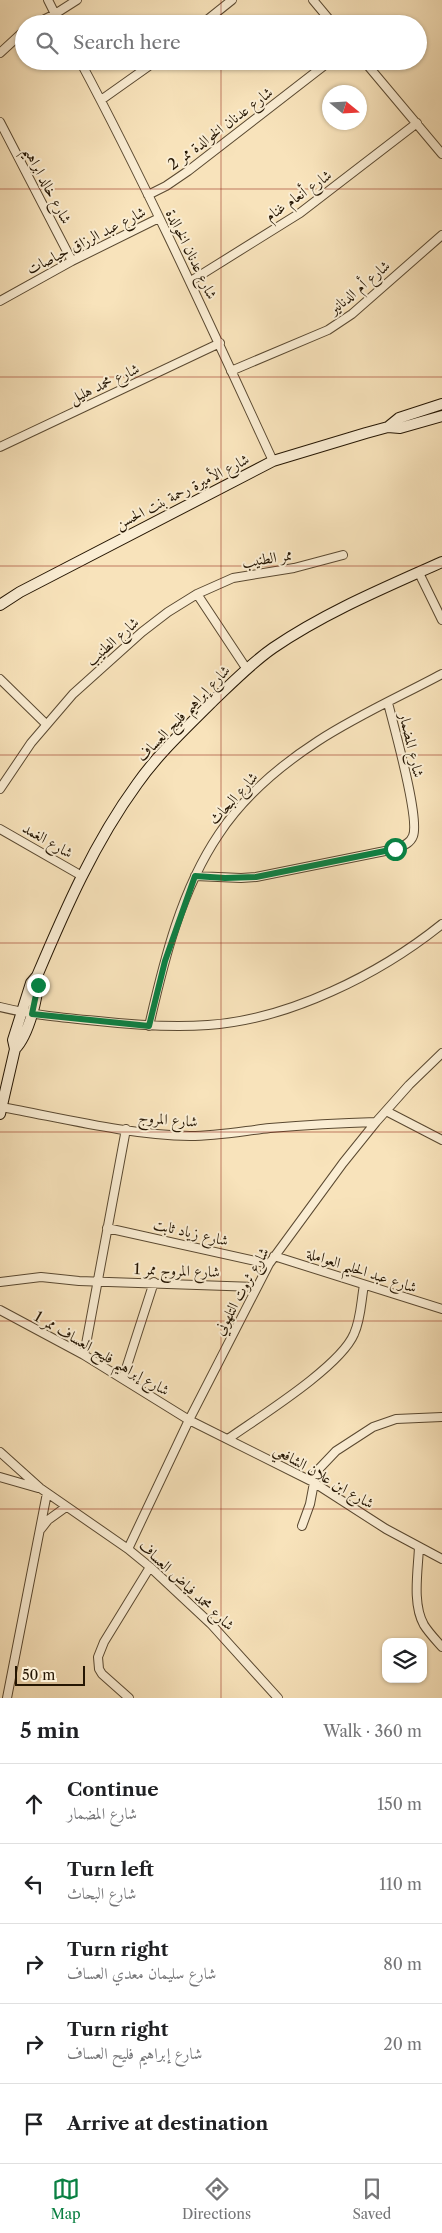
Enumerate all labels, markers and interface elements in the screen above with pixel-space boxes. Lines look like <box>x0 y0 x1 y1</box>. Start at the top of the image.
search box <box>15 15 427 70</box>
icon: search <box>33 29 61 57</box>
text: Search here <box>73 31 181 54</box>
street label: شارع عدنان الخوالدة ممر 2 <box>164 82 279 177</box>
north arrow <box>322 85 367 130</box>
street label: شارع خالد ابراهيم <box>14 143 76 230</box>
street label: شارع أنعام غنام <box>260 164 337 228</box>
street label: شارع عبد الرزاق حياصات <box>23 202 151 282</box>
street label: شارع عدنان الخوالدة <box>158 206 222 304</box>
street label: شارع أم الدنانير <box>322 255 396 323</box>
street label: شارع محمد هليل <box>66 359 144 411</box>
street label: شارع الأميرة رحمة بنت الحسن <box>111 448 254 537</box>
street label: ممر الطنيب <box>240 545 294 572</box>
street label: شارع الطنيب <box>81 613 145 672</box>
street label: شارع إبراهيم فليح العساف <box>132 661 238 769</box>
street label: شارع المضمار <box>391 709 429 780</box>
street label: شارع البحاث <box>204 768 265 831</box>
street label: شارع الغمد <box>17 818 77 866</box>
route start <box>384 838 407 861</box>
route end <box>27 974 50 997</box>
street label: شارع المروج <box>137 1107 199 1135</box>
street label: شارع زياد ثابت <box>151 1214 230 1254</box>
street label: شارع عبد الحليم العواملة <box>302 1243 419 1302</box>
street label: شارع ثروت التلهوني <box>209 1244 276 1340</box>
street label: شارع المروج ممر 1 <box>134 1259 220 1285</box>
street label: شارع إبراهيم فليح العساف ممر 1 <box>28 1307 173 1405</box>
street label: شارع ابن علان الشافعي <box>268 1440 378 1517</box>
street label: شارع محمد فياض العساف <box>133 1536 239 1637</box>
map controls <box>382 1638 427 1683</box>
button: layers <box>382 1638 427 1683</box>
scale bar <box>15 1663 85 1686</box>
text: 50 m <box>22 1666 55 1684</box>
text: 5 min <box>20 1718 80 1743</box>
text: Walk · 360 m <box>323 1721 422 1741</box>
text: Continue <box>67 1778 159 1801</box>
icon: ahead <box>20 1790 48 1818</box>
text: 150 m <box>377 1794 422 1814</box>
text: شارع المضمار <box>67 1803 137 1823</box>
text: Turn left <box>67 1858 154 1881</box>
icon: left <box>20 1870 48 1898</box>
text: 110 m <box>379 1874 422 1894</box>
text: شارع البحاث <box>67 1883 136 1903</box>
text: Turn right <box>67 1938 168 1961</box>
icon: right <box>20 1950 48 1978</box>
text: 80 m <box>383 1954 422 1974</box>
text: شارع سليمان معدي العساف <box>67 1963 216 1983</box>
text: Turn right <box>67 2018 168 2041</box>
icon: right <box>20 2030 48 2058</box>
text: 20 m <box>383 2034 422 2054</box>
text: شارع إبراهيم فليح العساف <box>67 2043 202 2063</box>
icon: arrive <box>20 2110 48 2138</box>
text: Arrive at destination <box>67 2112 268 2135</box>
tab: Map <box>51 2175 81 2223</box>
tab: Directions <box>182 2175 251 2223</box>
tab: Saved <box>352 2175 391 2223</box>

